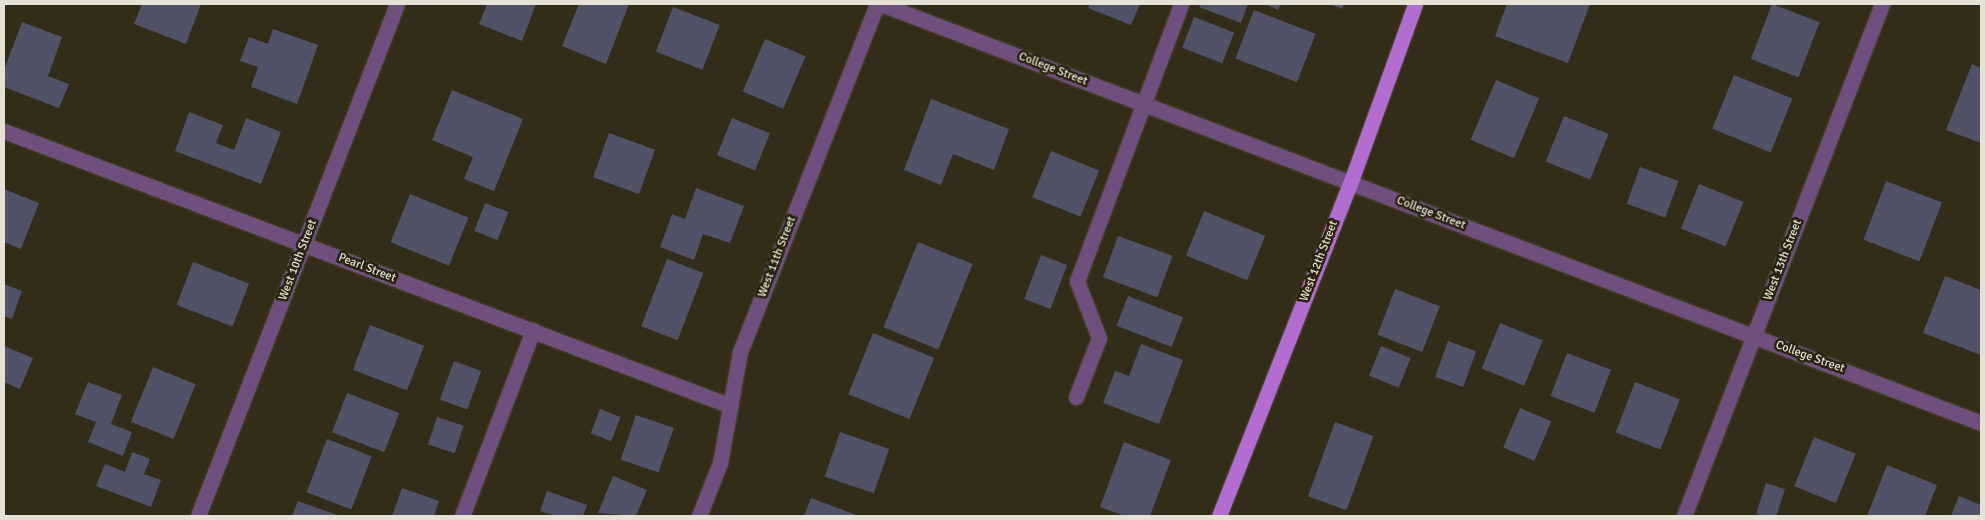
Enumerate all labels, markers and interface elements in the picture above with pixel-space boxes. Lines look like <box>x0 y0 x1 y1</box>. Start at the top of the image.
street label: College Street <box>1017 49 1089 89</box>
street label: College Street <box>1395 193 1467 233</box>
street label: West 11th Street <box>755 215 799 299</box>
street label: West 10th Street <box>276 218 320 302</box>
street label: West 13th Street <box>1761 218 1805 302</box>
street label: West 12th Street <box>1297 219 1341 303</box>
street label: Pearl Street <box>336 250 398 286</box>
street label: College Street <box>1773 338 1847 376</box>

